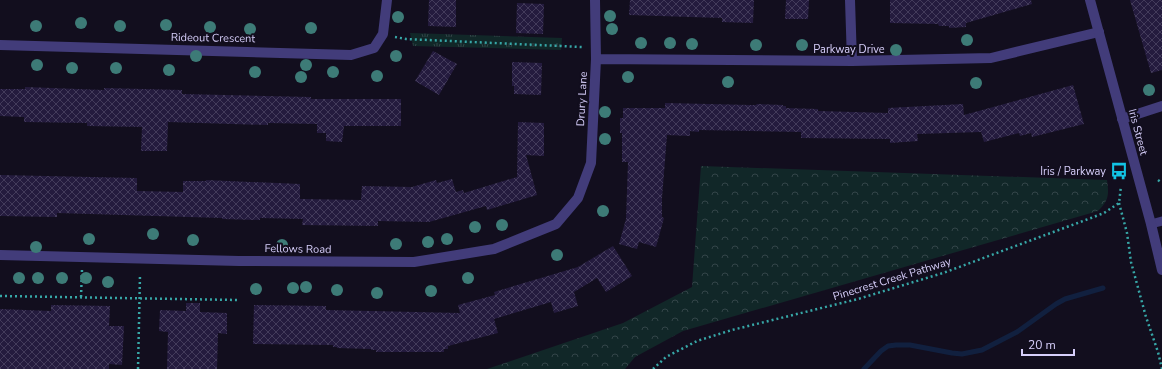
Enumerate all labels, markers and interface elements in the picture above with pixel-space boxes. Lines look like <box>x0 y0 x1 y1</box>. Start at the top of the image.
street label: Rideout Crescent <box>171 30 256 46</box>
street label: Parkway Drive <box>813 42 885 57</box>
street label: Drury Lane <box>573 71 591 127</box>
street label: Iris Street <box>1125 107 1151 157</box>
bus stop icon: Iris / Parkway <box>1109 161 1129 181</box>
place label: Iris / Parkway <box>1040 164 1106 179</box>
street label: Fellows Road <box>264 241 332 257</box>
street label: Pinecrest Creek Pathway <box>831 254 953 304</box>
scale bar <box>1022 331 1074 357</box>
text: 20 m <box>1028 337 1056 353</box>

